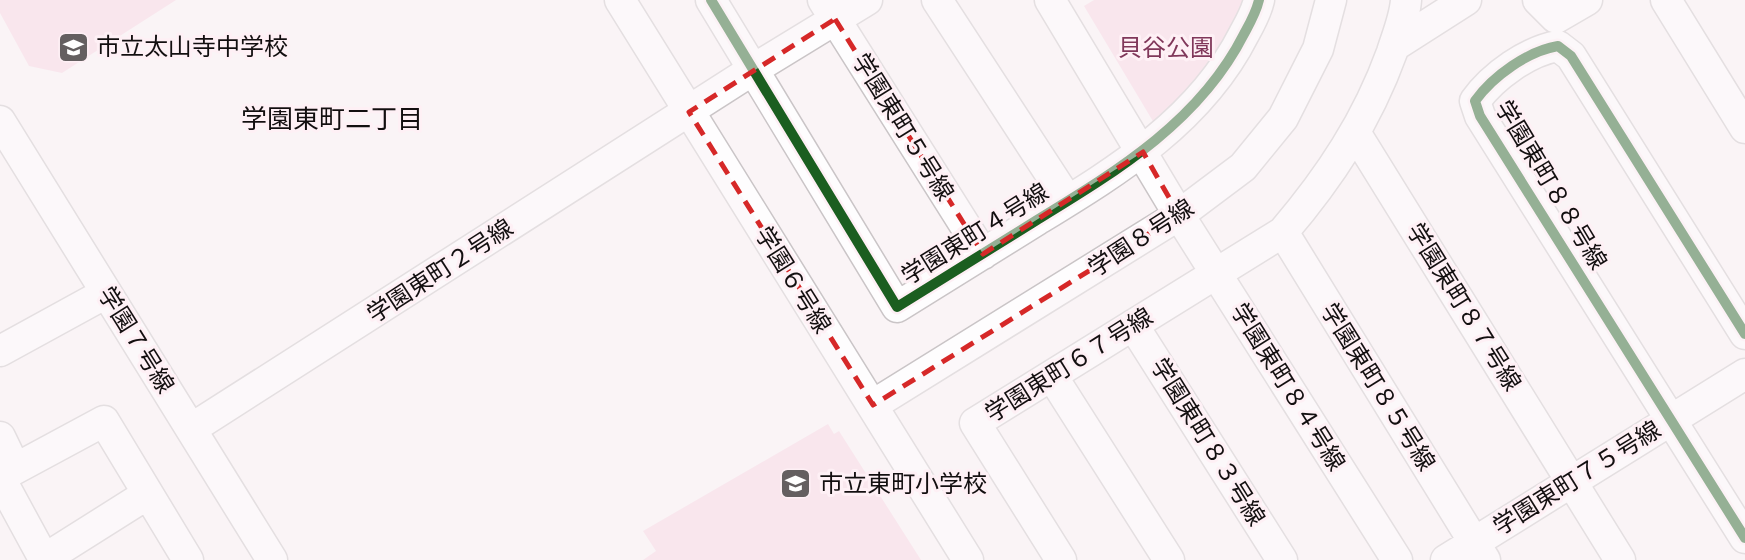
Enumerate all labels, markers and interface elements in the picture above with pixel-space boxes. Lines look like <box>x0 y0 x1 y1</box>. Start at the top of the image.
school or university icon: 市立太山寺中学校 <box>56 30 90 64</box>
place label: 市立太山寺中学校 <box>96 32 288 60</box>
park label: 貝谷公園 <box>1118 33 1214 61</box>
street label: 学園東町５号線 <box>847 48 960 205</box>
street label: 学園東町８８号線 <box>1490 95 1613 274</box>
district label: 学園東町二丁目 <box>241 103 423 134</box>
street label: 学園東町４号線 <box>896 177 1053 290</box>
street label: 学園８号線 <box>1083 193 1198 282</box>
street label: 学園東町２号線 <box>361 213 518 328</box>
street label: 学園東町８７号線 <box>1402 218 1528 395</box>
street label: 学園６号線 <box>750 221 838 338</box>
street label: 学園７号線 <box>93 281 181 398</box>
street label: 学園東町８４号線 <box>1226 298 1352 475</box>
street label: 学園東町８５号線 <box>1316 298 1442 475</box>
street label: 学園東町６７号線 <box>980 301 1157 427</box>
street label: 学園東町８３号線 <box>1146 353 1272 530</box>
street label: 学園東町７５号線 <box>1488 414 1665 540</box>
school or university icon: 市立東町小学校 <box>779 467 813 501</box>
place label: 市立東町小学校 <box>819 469 987 497</box>

